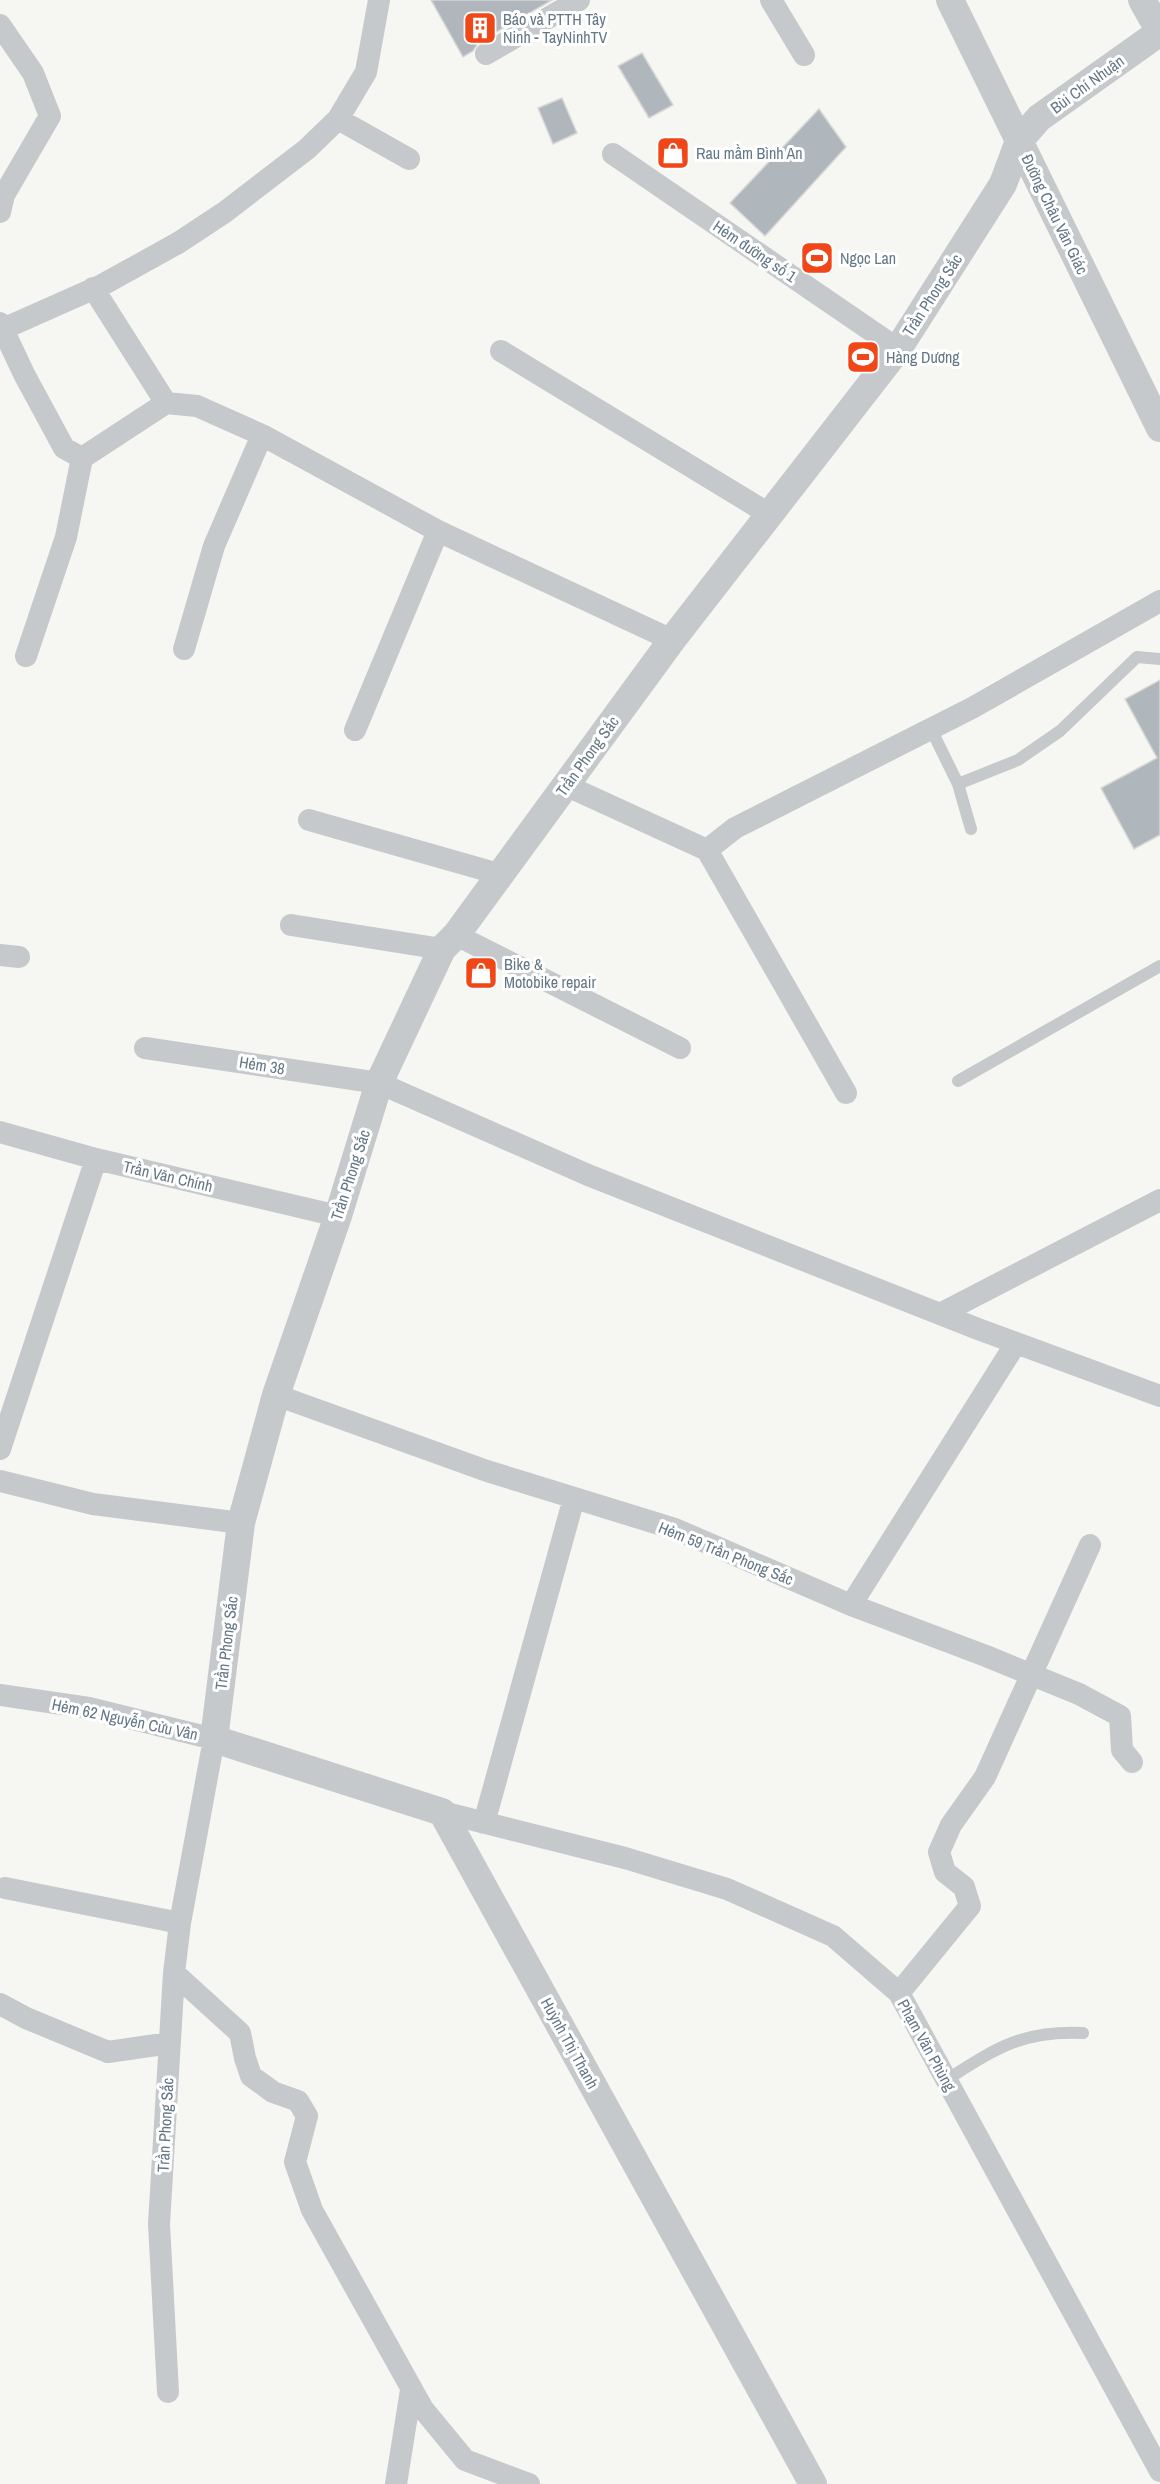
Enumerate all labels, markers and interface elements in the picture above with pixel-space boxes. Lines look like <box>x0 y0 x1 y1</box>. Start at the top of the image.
place label: Báo và PTTH Tây Ninh - TayNinhTV <box>503 8 608 48</box>
building icon: Báo và PTTH Tây Ninh - TayNinhTV <box>462 10 498 46</box>
street label: Bùi Chí Nhuận <box>1046 50 1128 118</box>
shop icon: Rau mầm Bình An <box>655 135 691 171</box>
place label: Rau mầm Bình An <box>696 142 802 164</box>
street label: Đường Châu Văn Giác <box>1016 150 1094 278</box>
street label: Hẻm đường số 1 <box>709 215 802 287</box>
sports icon: Ngọc Lan <box>799 240 835 276</box>
place label: Ngọc Lan <box>840 247 896 269</box>
street label: Trần Phong Sắc <box>897 249 967 341</box>
sports icon: Hàng Dương <box>845 339 881 375</box>
place label: Hàng Dương <box>886 346 960 368</box>
street label: Trần Phong Sắc <box>550 711 624 801</box>
place label: Bike & Motobike repair <box>504 953 597 993</box>
shop icon: Bike & Motobike repair <box>463 955 499 991</box>
street label: Hẻm 38 <box>238 1051 286 1079</box>
street label: Trần Phong Sắc <box>325 1126 375 1223</box>
street label: Trần Văn Chính <box>121 1155 215 1197</box>
street label: Hẻm 59 Trần Phong Sắc <box>655 1516 797 1590</box>
street label: Trần Phong Sắc <box>209 1594 243 1691</box>
street label: Hẻm 62 Nguyễn Cửu Vân <box>50 1693 200 1745</box>
street label: Huỳnh Thị Thanh <box>536 1994 604 2092</box>
street label: Phạm Văn Phùng <box>893 1995 962 2096</box>
street label: Trần Phong Sắc <box>152 2077 178 2173</box>

